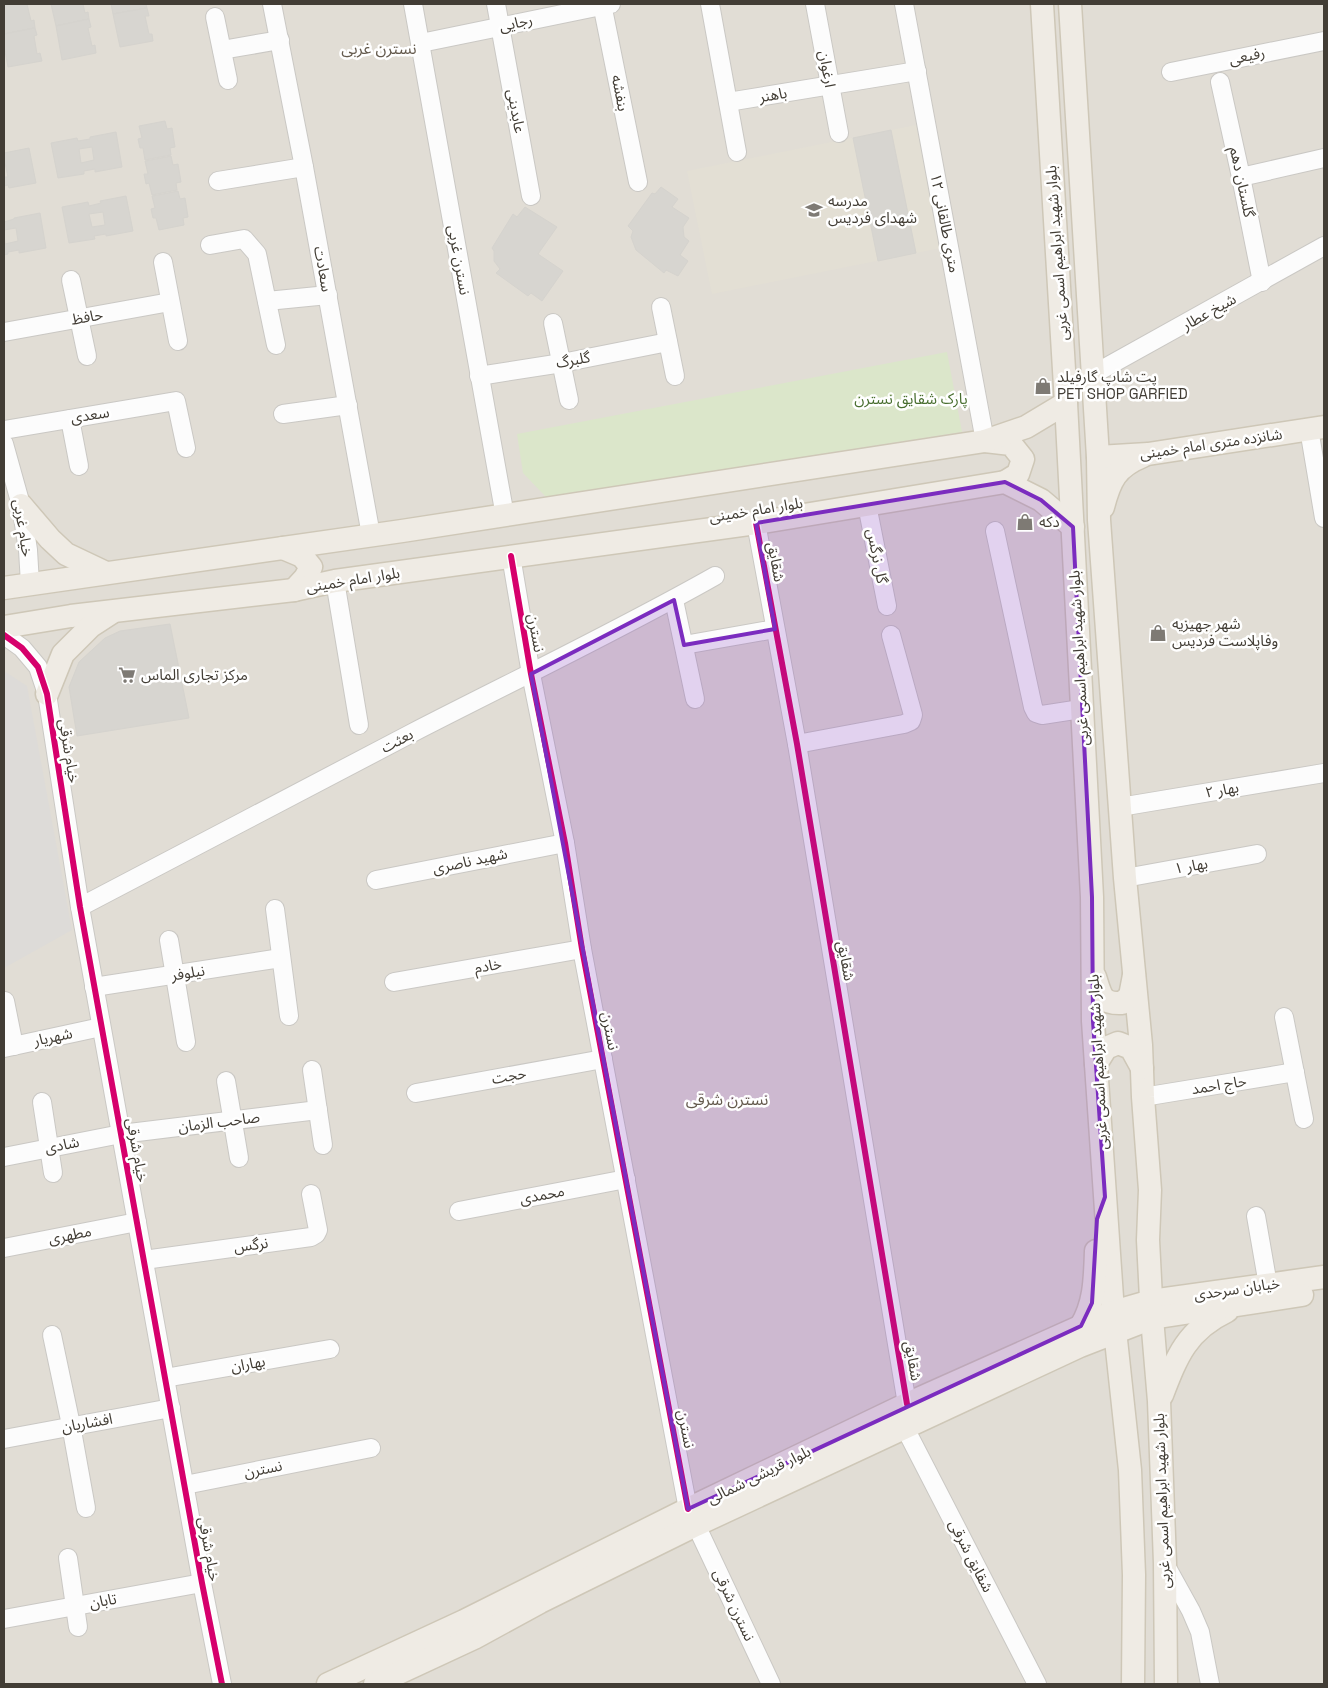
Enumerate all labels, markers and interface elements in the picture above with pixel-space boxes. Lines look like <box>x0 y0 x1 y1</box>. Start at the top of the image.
street label: رجایی <box>497 10 534 35</box>
district label: نسترن غربی <box>341 38 417 59</box>
street label: رفیعی <box>1227 42 1267 69</box>
street label: ارغوان <box>815 49 840 89</box>
street label: بنفشه <box>608 73 633 113</box>
street label: باهنر <box>756 83 788 106</box>
street label: عابدینی <box>503 87 530 135</box>
street label: گلستان دهم <box>1224 145 1259 220</box>
street label: بلوار شهید ابراهیم اسمی غربی <box>1041 165 1074 341</box>
street label: ۱۲ متری طالقانی <box>927 172 964 274</box>
place label: مدرسه شهدای فردیس <box>828 191 917 227</box>
school or university icon: مدرسه شهدای فردیس <box>804 200 824 220</box>
street label: نسترن غربی <box>444 224 475 296</box>
street label: سعادت <box>310 245 337 293</box>
street label: شیخ عطار <box>1177 289 1241 337</box>
street label: حافظ <box>69 304 105 329</box>
street label: گلبرگ <box>554 347 592 372</box>
place label: پت شاپ گارفیلد PET SHOP GARFIED <box>1057 367 1188 403</box>
shop icon: پت شاپ گارفیلد PET SHOP GARFIED <box>1033 376 1053 396</box>
park label: پارک شقایق نسترن <box>854 389 968 409</box>
street label: سعدی <box>69 402 111 427</box>
street label: شانزده متری امام خمینی <box>1138 424 1284 465</box>
street label: بلوار امام خمینی <box>708 493 805 528</box>
street label: خیام غربی <box>8 498 37 559</box>
shop icon: دکه <box>1015 512 1035 532</box>
place label: دکه <box>1039 512 1060 531</box>
street label: گل نرگس <box>863 527 892 586</box>
street label: شقایق <box>763 540 789 584</box>
street label: بلوار امام خمینی <box>305 563 402 598</box>
street label: بلوار شهید ابراهیم اسمی غربی <box>1064 570 1095 746</box>
street label: نسترن <box>524 612 549 654</box>
place label: شهر جهیزیه وفاپلاست فردیس <box>1172 614 1278 651</box>
shop icon: شهر جهیزیه وفاپلاست فردیس <box>1148 623 1168 643</box>
supermarket icon: مرکز تجاری الماس <box>117 665 137 685</box>
place label: مرکز تجاری الماس <box>141 665 248 684</box>
street label: خیام شرقی <box>53 717 84 785</box>
street label: بعثت <box>377 724 416 757</box>
street label: بهار ۲ <box>1204 777 1240 802</box>
street label: شهید ناصری <box>431 843 509 878</box>
street label: بهار ۱ <box>1173 853 1209 878</box>
street label: شقایق <box>833 939 859 983</box>
street label: خادم <box>473 954 504 979</box>
street label: نیلوفر <box>169 960 206 985</box>
street label: بلوار شهید ابراهیم اسمی غربی <box>1083 974 1114 1150</box>
street label: نسترن <box>597 1010 623 1052</box>
street label: شهریار <box>31 1023 74 1050</box>
street label: حجت <box>490 1063 528 1088</box>
street label: حاج احمد <box>1190 1071 1249 1101</box>
district label: نسترن شرقی <box>686 1089 768 1110</box>
street label: صاحب الزمان <box>177 1107 261 1136</box>
street label: خیام شرقی <box>121 1116 153 1184</box>
street label: شادی <box>43 1132 81 1157</box>
street label: محمدی <box>518 1181 566 1208</box>
street label: مطهری <box>47 1221 93 1248</box>
street label: نرگس <box>232 1233 269 1256</box>
street label: خیابان سرحدی <box>1193 1273 1281 1304</box>
street label: شقایق <box>900 1339 926 1383</box>
street label: بهاران <box>229 1351 267 1376</box>
street label: نسترن <box>673 1408 699 1450</box>
street label: افشاریان <box>60 1409 114 1436</box>
street label: بلوار شهید ابراهیم اسمی غربی <box>1149 1413 1176 1589</box>
street label: بلوار قریشی شمالی <box>704 1441 814 1508</box>
street label: نسترن <box>242 1456 284 1482</box>
street label: خیام شرقی <box>193 1515 225 1583</box>
street label: شقایق شرقی <box>944 1516 998 1596</box>
street label: نسترن شرقی <box>709 1566 759 1644</box>
street label: تابان <box>88 1589 118 1612</box>

